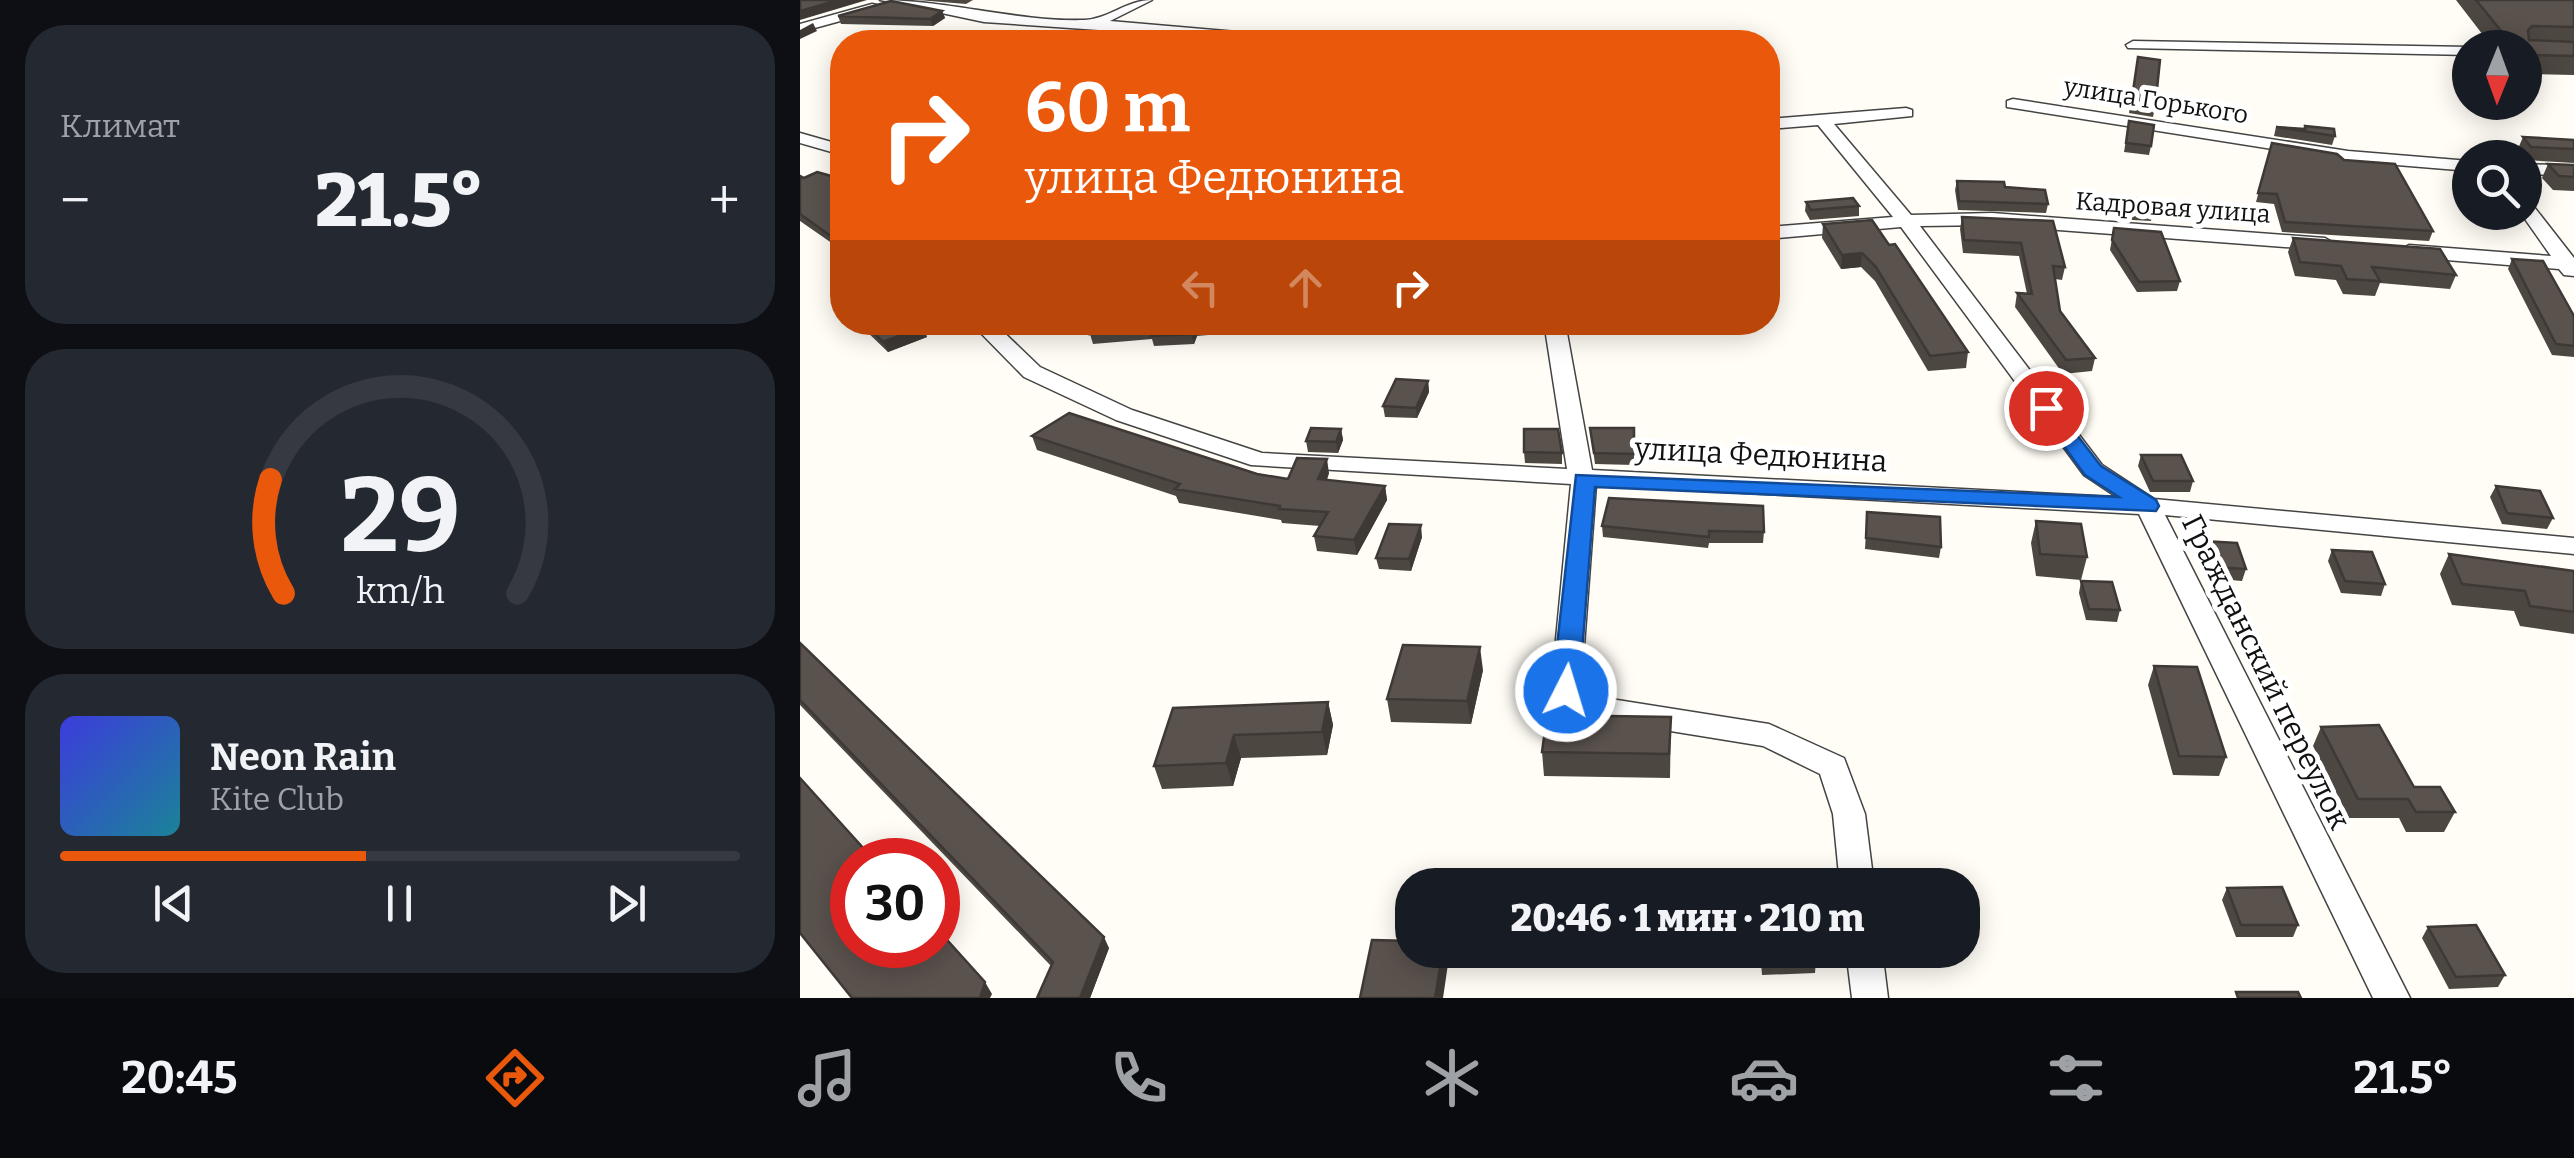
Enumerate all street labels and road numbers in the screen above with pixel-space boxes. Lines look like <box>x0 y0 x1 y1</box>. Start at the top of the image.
street label: улица Горького <box>2061 71 2250 130</box>
street label: Кадровая улица <box>2075 186 2272 230</box>
street label: улица Федюнина <box>1633 430 1888 480</box>
street label: Гражданский переулок <box>2174 509 2358 835</box>

